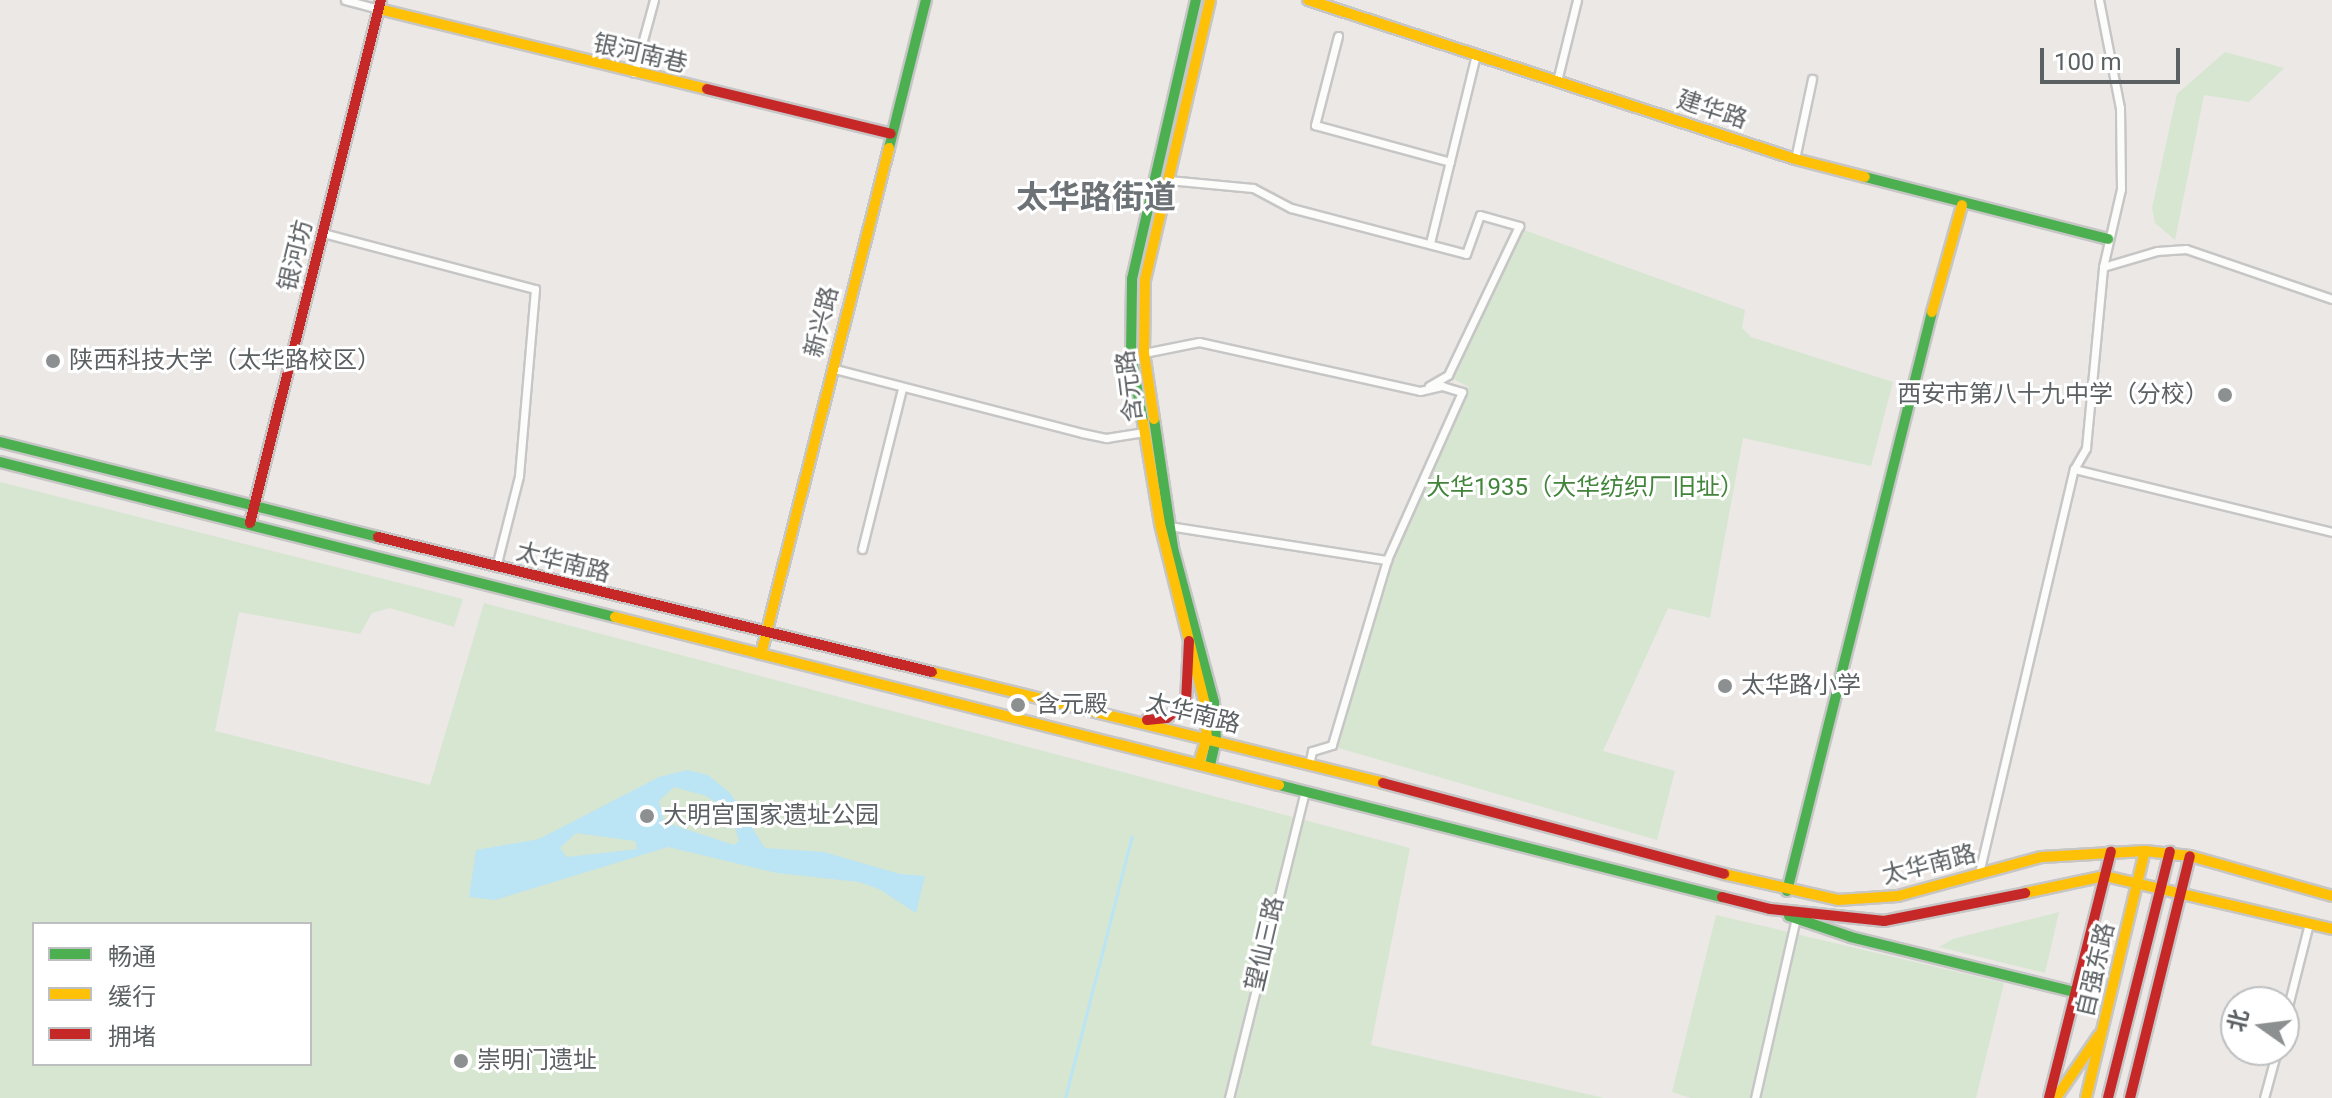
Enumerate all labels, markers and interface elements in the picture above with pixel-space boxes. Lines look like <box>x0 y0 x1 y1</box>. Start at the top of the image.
street label: 银河南巷 <box>590 29 690 79</box>
scale bar <box>2044 32 2184 82</box>
text: 100 m <box>2054 48 2121 76</box>
street label: 建华路 <box>1673 85 1751 135</box>
district label: 太华路街道 <box>1016 178 1176 216</box>
street label: 银河坊 <box>273 218 319 294</box>
street label: 新兴路 <box>799 284 845 360</box>
place label: 陕西科技大学（太华路校区） <box>69 347 381 375</box>
street label: 含元路 <box>1111 349 1149 423</box>
marker: 陕西科技大学（太华路校区） <box>44 352 62 370</box>
place label: 西安市第八十九中学（分校） <box>1897 381 2209 409</box>
marker: 西安市第八十九中学（分校） <box>2216 386 2234 404</box>
park label: 大华1935（大华纺织厂旧址） <box>1426 474 1744 502</box>
street label: 太华南路 <box>513 537 613 589</box>
place label: 太华路小学 <box>1741 672 1861 700</box>
marker: 太华路小学 <box>1716 677 1734 695</box>
street label: 太华南路 <box>1143 688 1243 740</box>
place label: 含元殿 <box>1036 691 1108 719</box>
marker: 含元殿 <box>1007 694 1029 716</box>
place label: 大明宫国家遗址公园 <box>663 802 879 830</box>
marker: 大明宫国家遗址公园 <box>638 807 656 825</box>
street label: 太华南路 <box>1879 839 1979 891</box>
street label: 望仙三路 <box>1240 894 1290 994</box>
street label: 自强东路 <box>2071 920 2121 1020</box>
legend <box>32 922 312 1066</box>
text: 畅通 <box>108 943 156 971</box>
text: 缓行 <box>108 983 156 1011</box>
north arrow <box>2220 986 2300 1066</box>
text: 北 <box>2223 1007 2253 1034</box>
text: 拥堵 <box>108 1023 156 1051</box>
place label: 崇明门遗址 <box>477 1047 597 1075</box>
marker: 崇明门遗址 <box>452 1052 470 1070</box>

